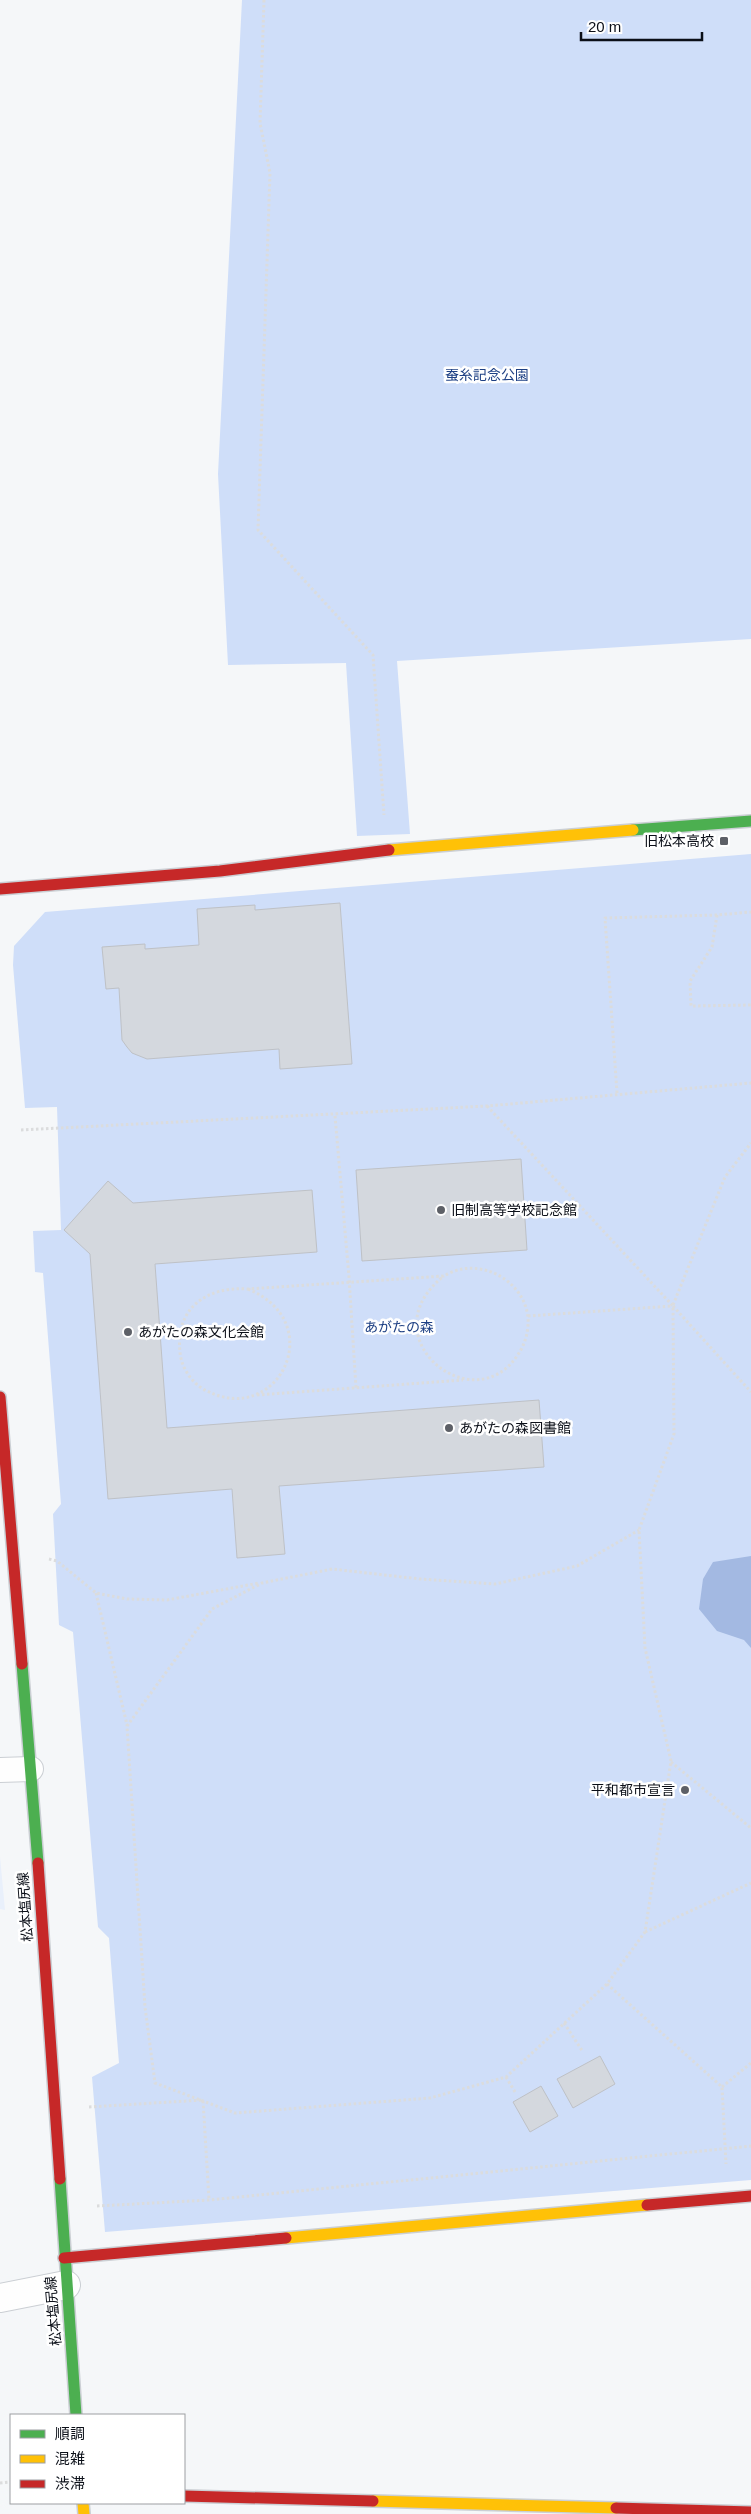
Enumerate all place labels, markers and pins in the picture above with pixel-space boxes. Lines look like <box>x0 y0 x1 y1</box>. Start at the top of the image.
place label: 旧松本高校 <box>644 833 714 849</box>
marker: 旧松本高校 <box>718 835 730 847</box>
place label: 旧制高等学校記念館 <box>451 1202 577 1218</box>
marker: 旧制高等学校記念館 <box>435 1204 447 1216</box>
place label: あがたの森文化会館 <box>138 1324 264 1340</box>
marker: あがたの森文化会館 <box>122 1326 134 1338</box>
place label: あがたの森図書館 <box>459 1420 571 1436</box>
marker: あがたの森図書館 <box>443 1422 455 1434</box>
place label: 平和都市宣言 <box>591 1782 675 1798</box>
marker: 平和都市宣言 <box>679 1784 691 1796</box>

